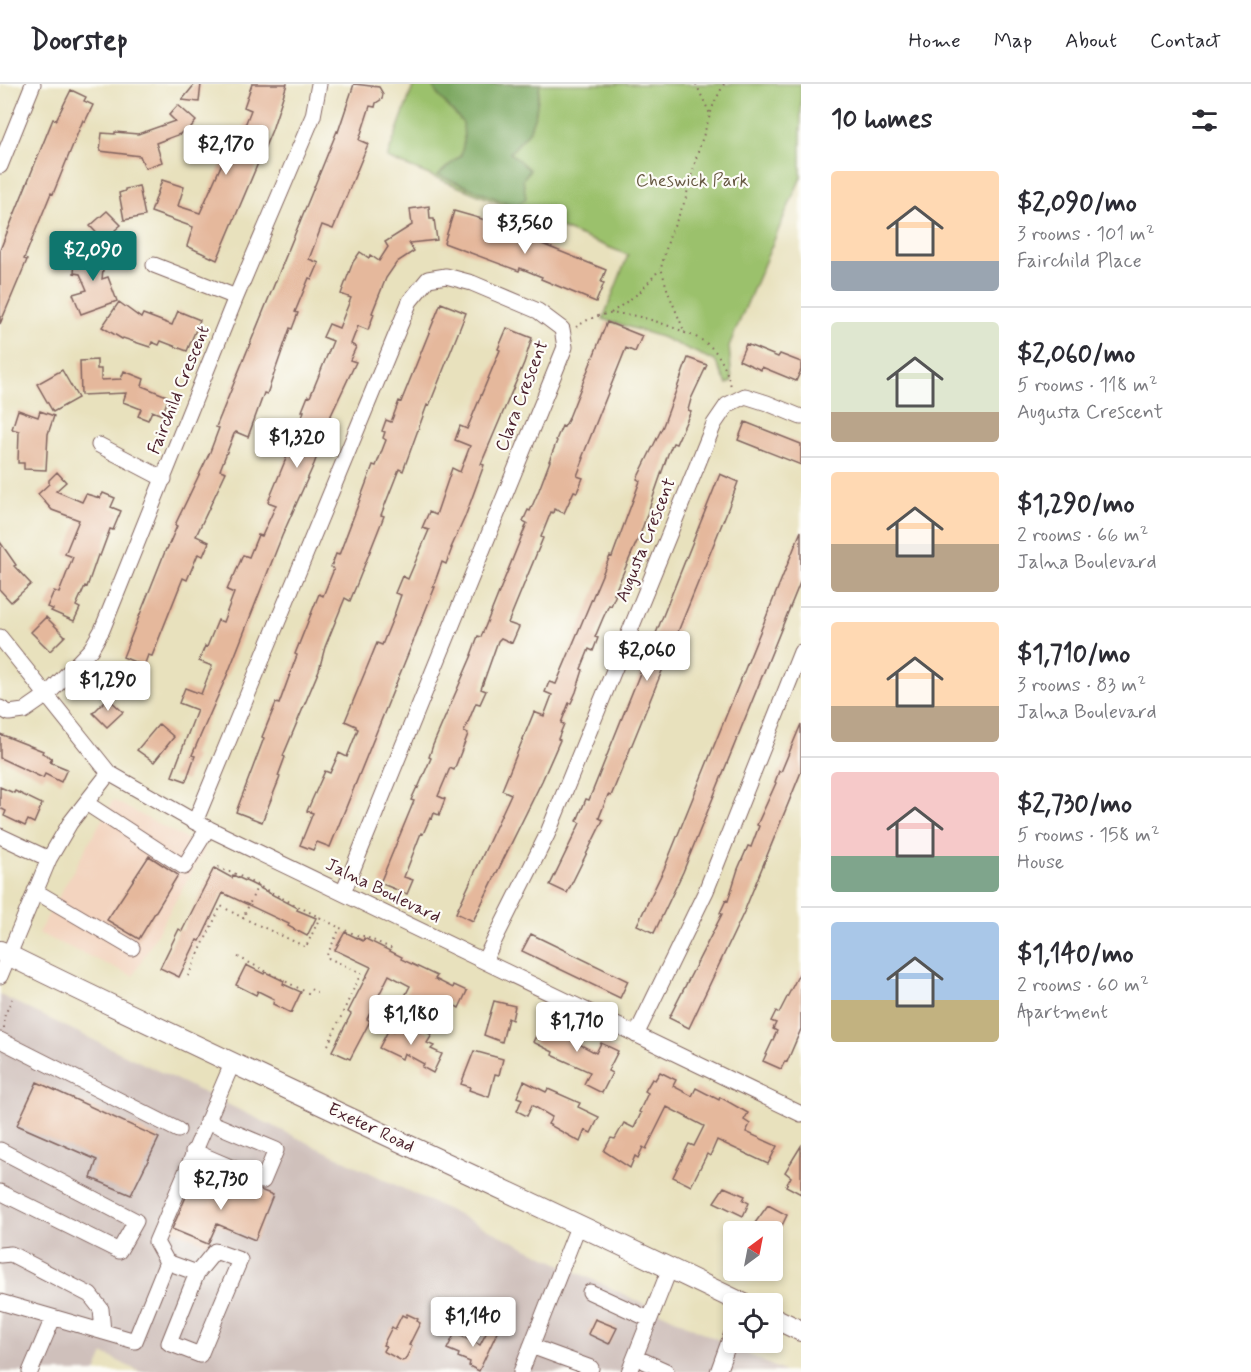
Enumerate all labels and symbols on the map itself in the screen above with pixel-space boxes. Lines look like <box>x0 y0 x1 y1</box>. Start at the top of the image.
pin: $2,170 <box>177 125 275 176</box>
park label: Cheswick Park <box>636 169 748 193</box>
pin: $3,560 <box>476 204 574 255</box>
pin: $2,090 <box>44 231 142 282</box>
street label: Fairchild Crescent <box>142 322 216 458</box>
street label: Clara Crescent <box>490 337 554 455</box>
pin: $1,320 <box>248 418 346 469</box>
street label: Augusta Crescent <box>610 474 682 606</box>
pin: $2,060 <box>598 631 696 682</box>
pin: $1,290 <box>59 661 157 712</box>
street label: Jalna Boulevard <box>321 853 445 929</box>
pin: $1,180 <box>362 995 460 1046</box>
pin: $1,710 <box>528 1002 626 1053</box>
street label: Exeter Road <box>324 1097 418 1159</box>
pin: $2,730 <box>172 1160 270 1211</box>
north arrow <box>723 1221 783 1281</box>
pin: $1,140 <box>424 1297 522 1348</box>

